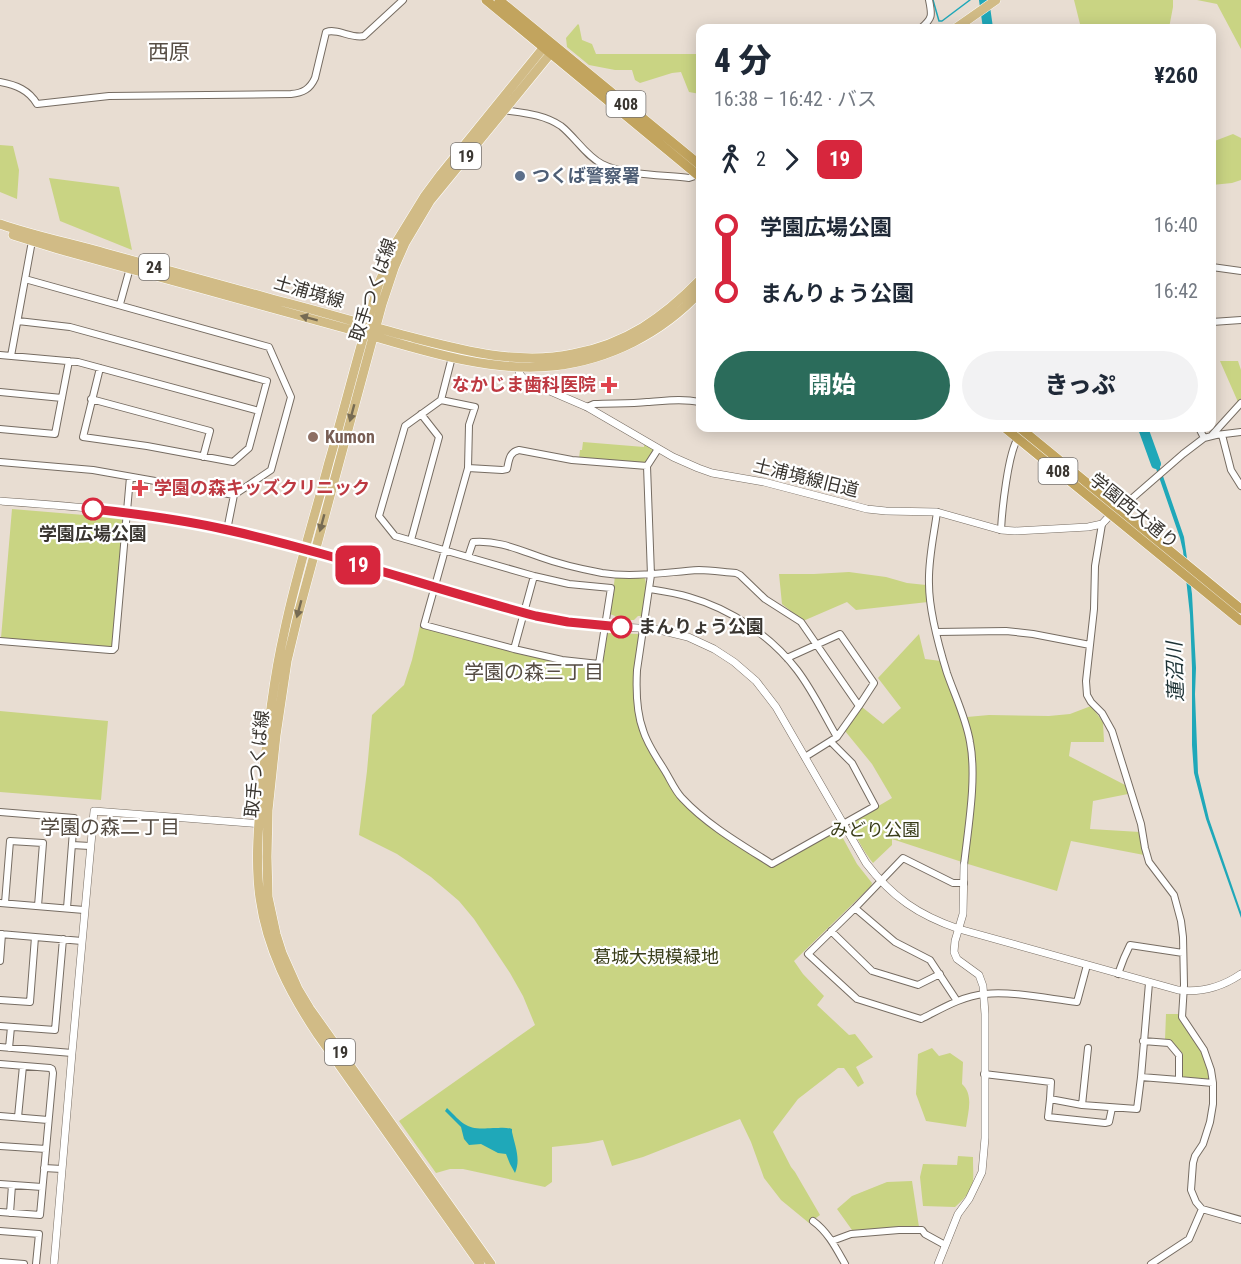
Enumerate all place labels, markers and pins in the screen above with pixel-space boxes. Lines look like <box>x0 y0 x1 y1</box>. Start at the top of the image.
place label: つくば警察署 <box>532 165 640 186</box>
marker: つくば警察署 <box>513 169 527 183</box>
place label: なかじま歯科医院 <box>452 374 596 395</box>
marker: なかじま歯科医院 <box>600 376 618 394</box>
place label: Kumon <box>325 426 375 447</box>
marker: Kumon <box>306 430 320 444</box>
place label: 学園の森キッズクリニック <box>154 477 370 498</box>
marker: 学園の森キッズクリニック <box>131 479 149 497</box>
marker: 学園広場公園 <box>82 498 104 520</box>
place label: 学園広場公園 <box>39 523 147 544</box>
marker: まんりょう公園 <box>610 616 632 638</box>
place label: まんりょう公園 <box>638 616 764 637</box>

